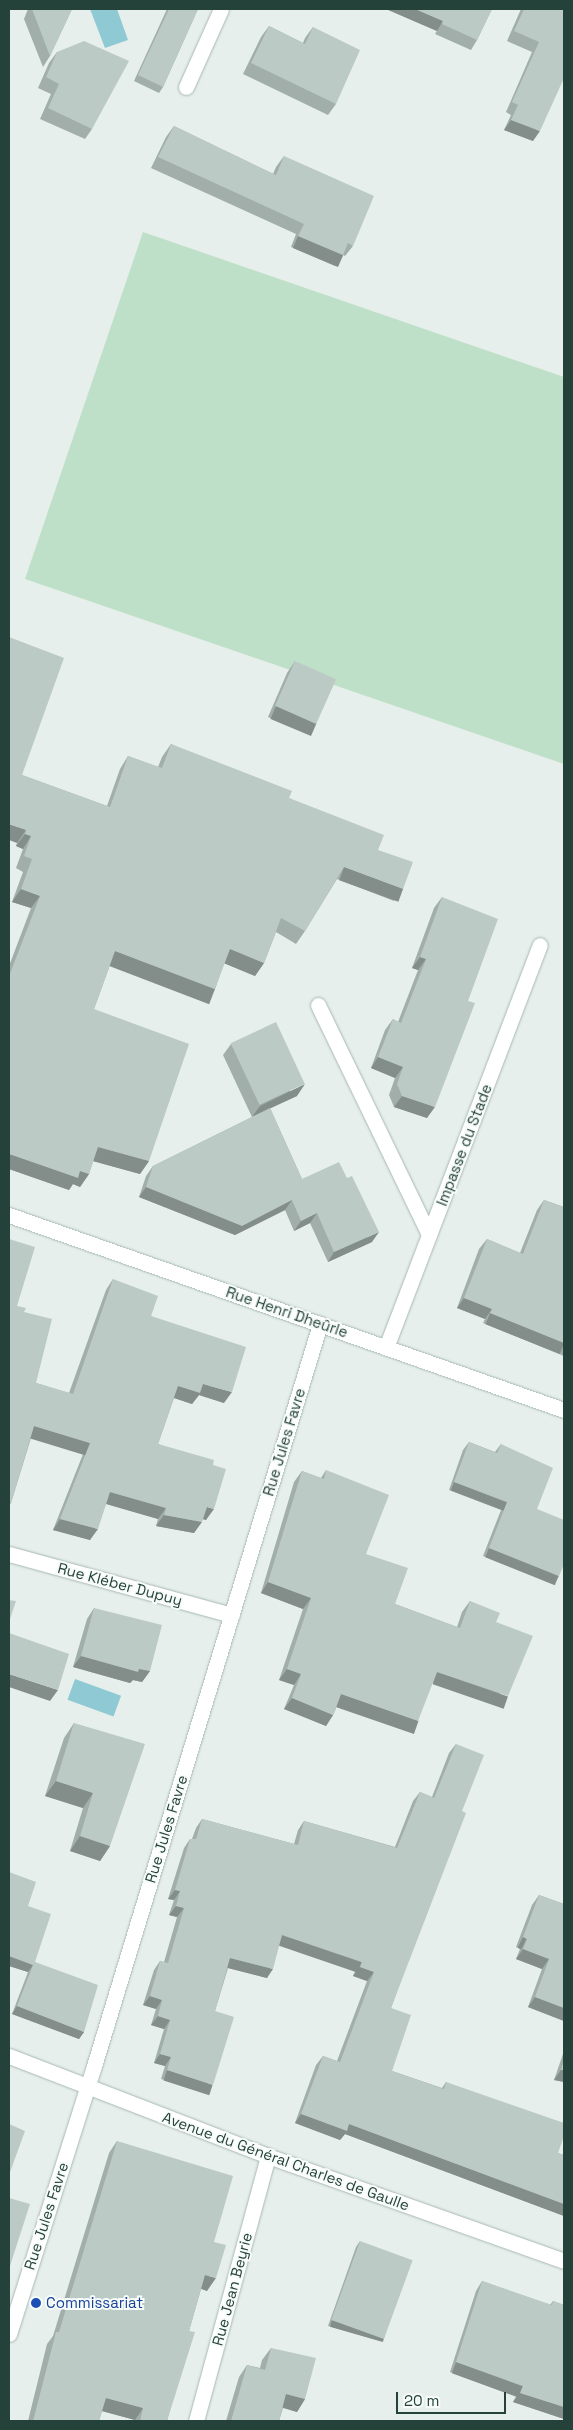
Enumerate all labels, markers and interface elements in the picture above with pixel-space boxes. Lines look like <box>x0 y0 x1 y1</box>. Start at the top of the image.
street label: Impasse du Stade <box>432 1082 496 1208</box>
street label: Rue Henri Dheûrle <box>224 1283 350 1341</box>
street label: Rue Jules Favre <box>259 1386 309 1498</box>
street label: Rue Kléber Dupuy <box>56 1559 184 1609</box>
street label: Rue Jules Favre <box>141 1773 191 1885</box>
street label: Avenue du Général Charles de Gaulle <box>160 2108 412 2214</box>
street label: Rue Jules Favre <box>20 2160 72 2272</box>
street label: Rue Jean Beyrie <box>208 2230 256 2348</box>
place label: Commissariat <box>46 2294 143 2312</box>
marker: Commissariat <box>30 2297 42 2309</box>
scale bar <box>398 2382 508 2414</box>
text: 20 m <box>404 2391 439 2410</box>

